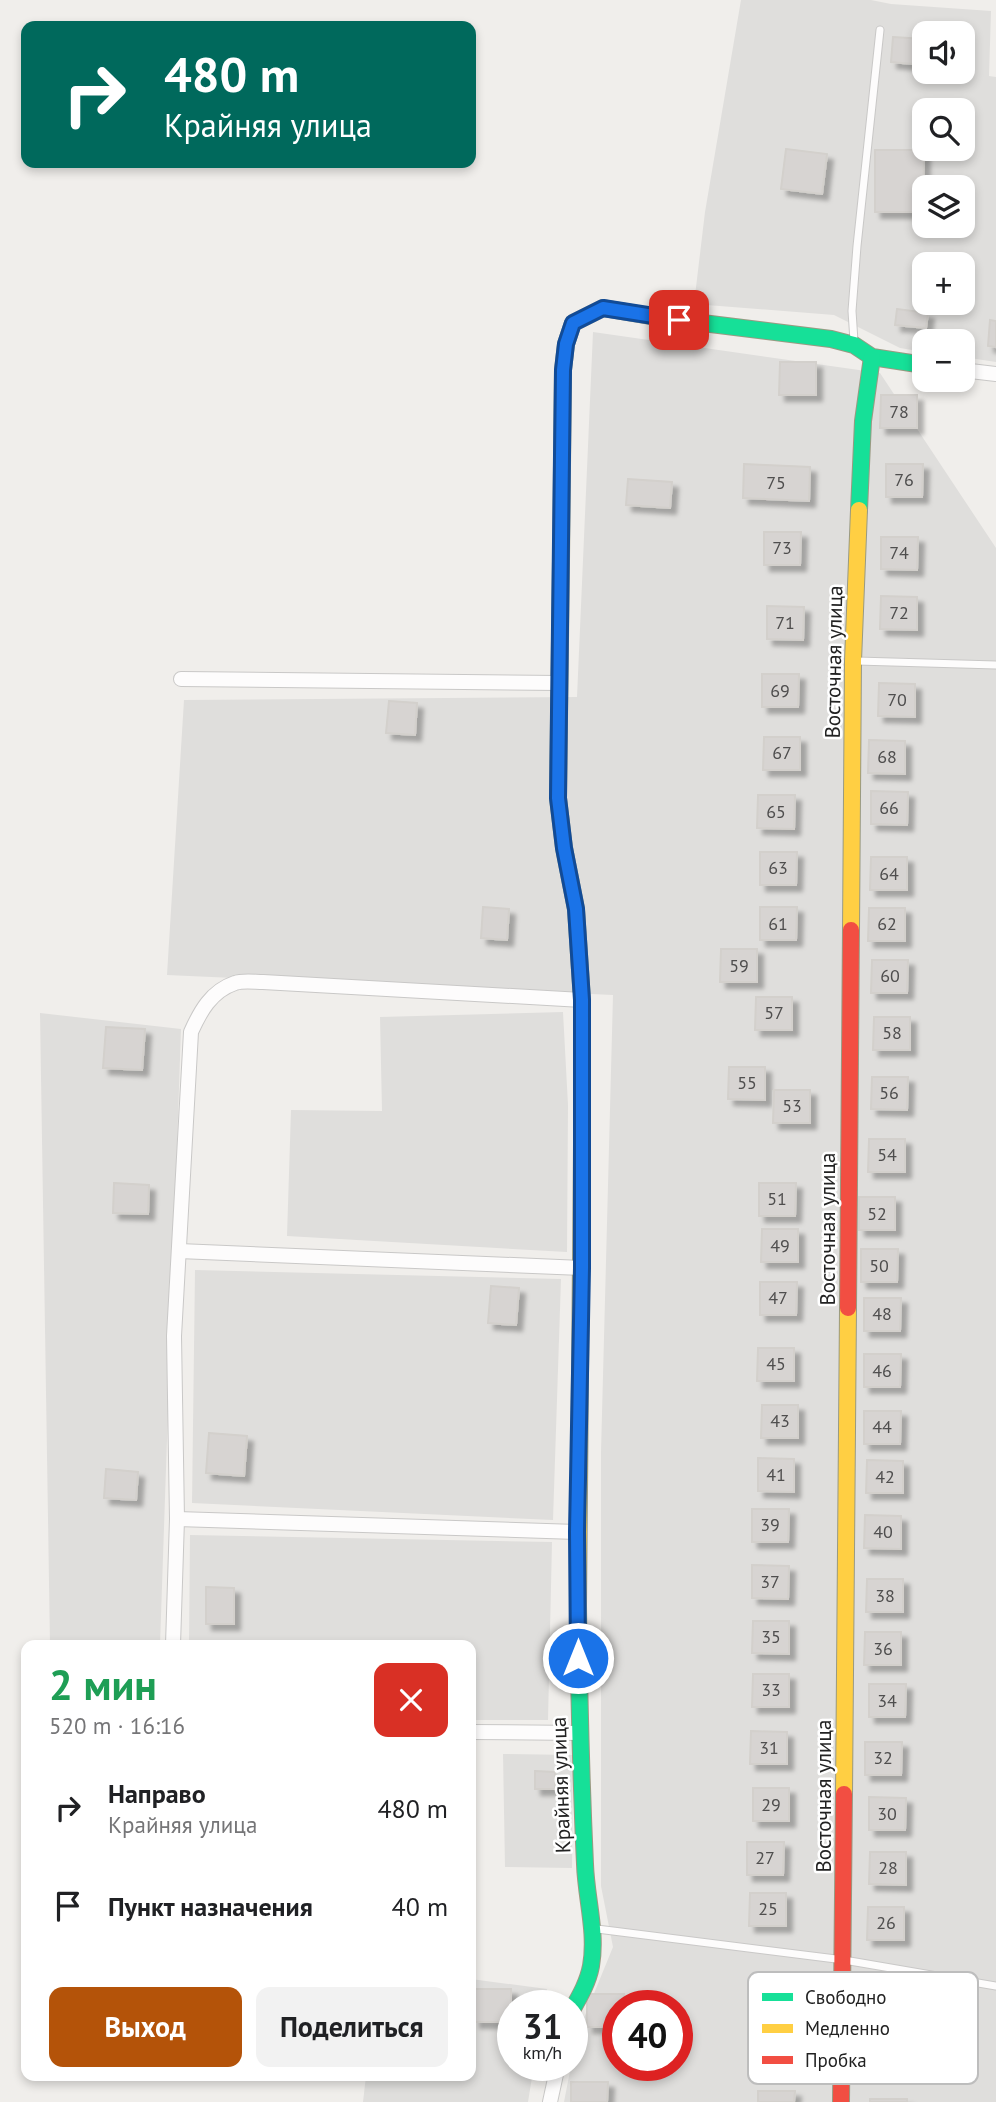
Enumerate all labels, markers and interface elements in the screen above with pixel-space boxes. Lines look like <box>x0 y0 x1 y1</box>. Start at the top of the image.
map controls <box>912 21 975 392</box>
button: sound <box>912 21 975 84</box>
text: 480 m <box>164 42 299 106</box>
icon: right <box>49 49 140 140</box>
button: search <box>912 98 975 161</box>
text: Крайняя улица <box>164 104 372 146</box>
button: layers <box>912 175 975 238</box>
button: + <box>912 252 975 315</box>
pin <box>649 290 709 350</box>
icon: arrive <box>660 301 698 339</box>
button: − <box>912 329 975 392</box>
house number: 78 <box>889 400 909 423</box>
house number: 76 <box>894 468 914 491</box>
house number: 75 <box>766 471 786 494</box>
house number: 73 <box>772 536 792 559</box>
house number: 74 <box>889 541 909 564</box>
street label: Восточная улица <box>819 585 848 739</box>
house number: 72 <box>889 601 909 624</box>
house number: 71 <box>775 611 795 634</box>
house number: 69 <box>770 679 790 702</box>
house number: 70 <box>887 688 907 711</box>
house number: 67 <box>772 741 792 764</box>
house number: 68 <box>877 745 897 768</box>
house number: 66 <box>879 796 899 819</box>
house number: 65 <box>766 800 786 823</box>
house number: 63 <box>768 856 788 879</box>
house number: 64 <box>879 862 899 885</box>
house number: 61 <box>768 912 788 935</box>
house number: 62 <box>877 912 897 935</box>
house number: 59 <box>729 954 749 977</box>
house number: 60 <box>880 964 900 987</box>
house number: 57 <box>764 1001 784 1024</box>
house number: 58 <box>882 1021 902 1044</box>
house number: 55 <box>737 1071 757 1094</box>
house number: 56 <box>879 1081 899 1104</box>
house number: 53 <box>782 1094 802 1117</box>
house number: 54 <box>877 1143 897 1166</box>
street label: Восточная улица <box>814 1152 841 1306</box>
house number: 51 <box>767 1187 787 1210</box>
house number: 52 <box>867 1202 887 1225</box>
house number: 49 <box>770 1234 790 1257</box>
house number: 50 <box>869 1254 889 1277</box>
house number: 47 <box>768 1286 788 1309</box>
house number: 48 <box>872 1302 892 1325</box>
house number: 45 <box>766 1352 786 1375</box>
house number: 46 <box>872 1359 892 1382</box>
house number: 43 <box>770 1409 790 1432</box>
house number: 44 <box>872 1415 892 1438</box>
house number: 41 <box>766 1463 786 1486</box>
house number: 42 <box>875 1465 895 1488</box>
house number: 39 <box>760 1513 780 1536</box>
house number: 40 <box>873 1520 893 1543</box>
house number: 37 <box>760 1570 780 1593</box>
house number: 38 <box>875 1584 895 1607</box>
position arrow <box>541 1621 615 1695</box>
house number: 35 <box>761 1625 781 1648</box>
house number: 36 <box>873 1637 893 1660</box>
text: 2 мин <box>49 1657 157 1712</box>
button: close <box>374 1663 448 1737</box>
house number: 33 <box>761 1678 781 1701</box>
house number: 34 <box>877 1689 897 1712</box>
text: 520 m · 16:16 <box>49 1711 185 1740</box>
street label: Крайняя улица <box>545 1716 576 1854</box>
street label: Восточная улица <box>810 1719 837 1873</box>
house number: 31 <box>759 1736 779 1759</box>
house number: 32 <box>873 1746 893 1769</box>
text: Направо <box>108 1777 206 1810</box>
icon: right <box>49 1789 87 1827</box>
text: 480 m <box>377 1792 448 1825</box>
house number: 29 <box>761 1793 781 1816</box>
house number: 30 <box>877 1802 897 1825</box>
text: Крайняя улица <box>108 1810 257 1839</box>
house number: 27 <box>755 1846 775 1869</box>
house number: 28 <box>878 1856 898 1879</box>
icon: arrive <box>49 1887 87 1925</box>
text: Пункт назначения <box>108 1890 313 1923</box>
text: 40 m <box>392 1890 448 1923</box>
house number: 25 <box>758 1897 778 1920</box>
house number: 26 <box>876 1911 896 1934</box>
legend <box>748 1972 978 2084</box>
text: Свободно <box>805 1985 887 2009</box>
button: Выход <box>49 1987 242 2067</box>
button: Поделиться <box>256 1987 448 2067</box>
speed limit sign: 40 <box>602 1990 693 2081</box>
text: 31 <box>523 2003 562 2049</box>
text: Медленно <box>805 2016 890 2040</box>
text: km/h <box>523 2041 562 2064</box>
text: Пробка <box>805 2048 867 2072</box>

